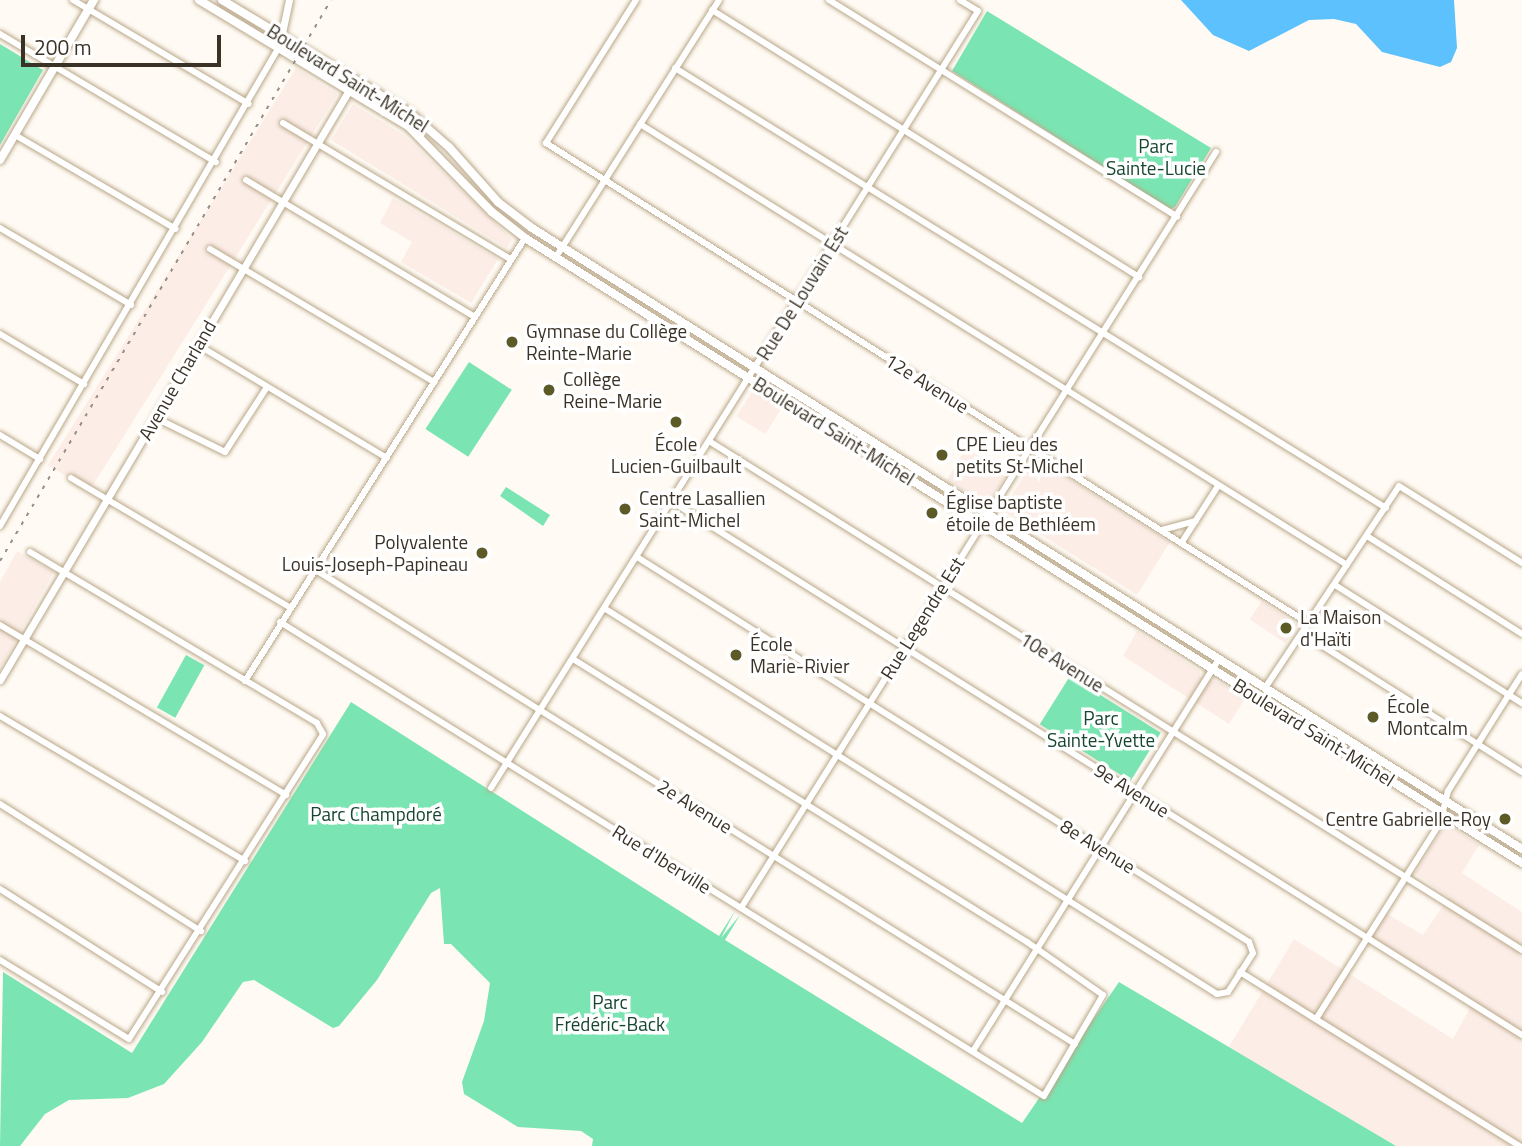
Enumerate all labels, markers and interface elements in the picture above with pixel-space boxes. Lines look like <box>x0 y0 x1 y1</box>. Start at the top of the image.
street label: Boulevard Saint-Michel <box>263 19 433 137</box>
scale bar <box>24 21 224 65</box>
text: 200 m <box>34 31 91 63</box>
park label: Parc Sainte-Lucie <box>1106 135 1206 179</box>
street label: Rue De Louvain Est <box>752 222 852 364</box>
street label: Avenue Charland <box>134 316 220 444</box>
place label: Gymnase du Collège Reinte-Marie <box>526 320 687 364</box>
marker: Gymnase du Collège Reinte-Marie <box>504 334 520 350</box>
street label: 12e Avenue <box>881 348 973 418</box>
place label: Collège Reine-Marie <box>563 368 662 412</box>
street label: Boulevard Saint-Michel <box>749 372 919 490</box>
marker: Collège Reine-Marie <box>541 382 557 398</box>
marker: École Lucien-Guilbault <box>668 414 684 430</box>
place label: École Lucien-Guilbault <box>611 433 741 477</box>
place label: CPE Lieu des petits St-Michel <box>956 433 1083 477</box>
marker: CPE Lieu des petits St-Michel <box>934 447 950 463</box>
place label: Centre Lasallien Saint-Michel <box>639 487 765 531</box>
place label: Église baptiste étoile de Bethléem <box>946 491 1096 535</box>
marker: Centre Lasallien Saint-Michel <box>617 501 633 517</box>
marker: Église baptiste étoile de Bethléem <box>924 505 940 521</box>
place label: Polyvalente Louis-Joseph-Papineau <box>282 531 468 575</box>
marker: Polyvalente Louis-Joseph-Papineau <box>474 545 490 561</box>
street label: Rue Legendre Est <box>875 553 969 683</box>
place label: La Maison d'Haïti <box>1300 606 1382 650</box>
marker: La Maison d'Haïti <box>1278 620 1294 636</box>
street label: 10e Avenue <box>1016 627 1108 697</box>
place label: École Marie-Rivier <box>750 633 849 677</box>
marker: École Marie-Rivier <box>728 647 744 663</box>
street label: Boulevard Saint-Michel <box>1229 673 1399 791</box>
place label: École Montcalm <box>1387 695 1468 739</box>
park label: Parc Sainte-Yvette <box>1047 707 1155 751</box>
marker: École Montcalm <box>1365 709 1381 725</box>
street label: 9e Avenue <box>1090 758 1174 822</box>
street label: 2e Avenue <box>653 774 737 838</box>
park label: Parc Champdoré <box>310 803 442 825</box>
place label: Centre Gabrielle-Roy <box>1325 808 1491 830</box>
marker: Centre Gabrielle-Roy <box>1497 811 1513 827</box>
street label: 8e Avenue <box>1056 814 1140 878</box>
street label: Rue d'Iberville <box>608 820 716 898</box>
park label: Parc Frédéric-Back <box>555 991 665 1035</box>

